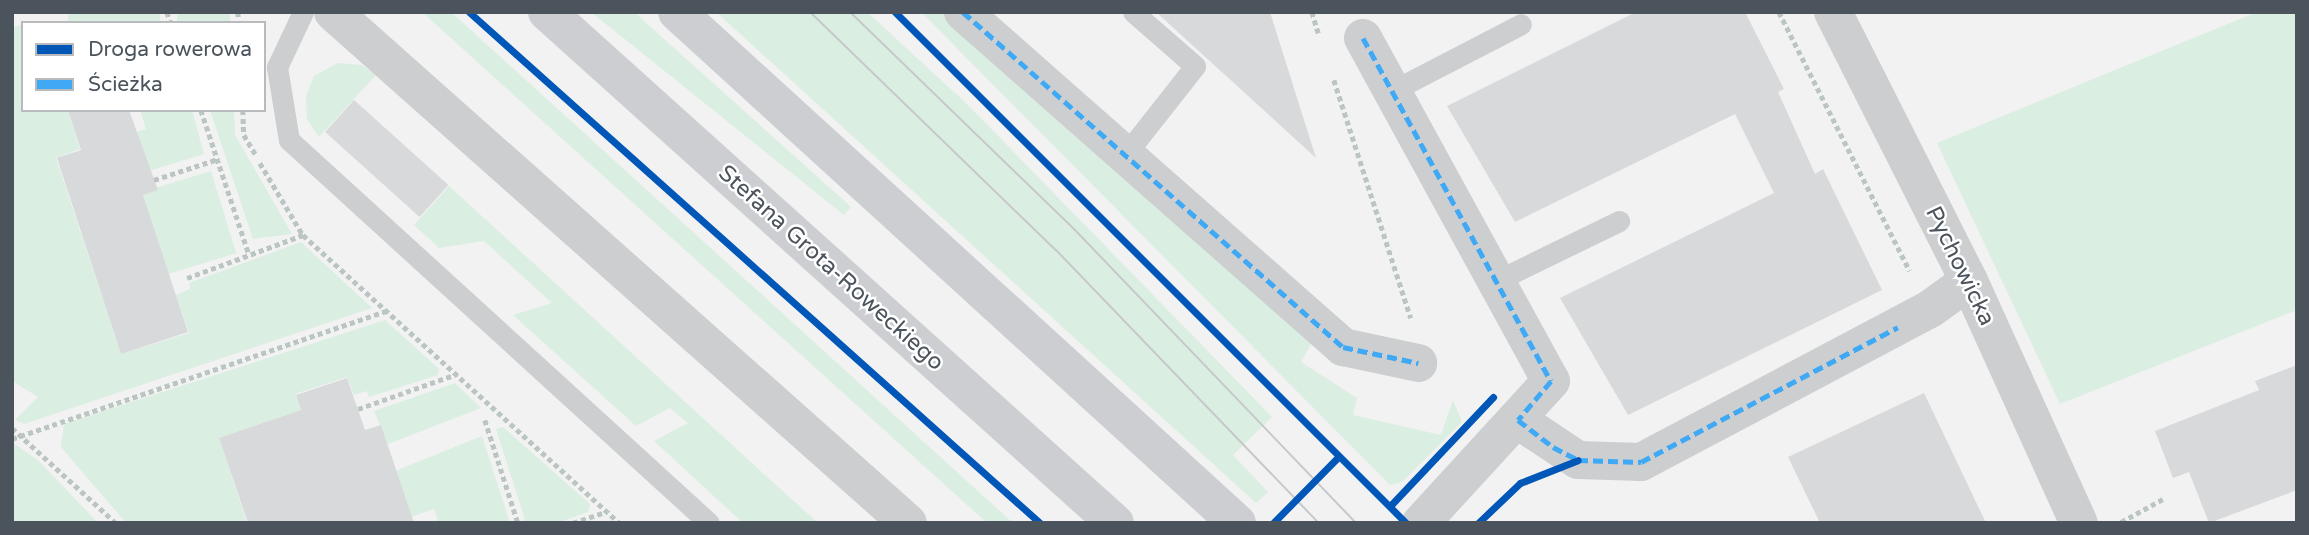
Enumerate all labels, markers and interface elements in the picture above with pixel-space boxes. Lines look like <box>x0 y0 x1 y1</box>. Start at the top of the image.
legend <box>21 21 266 112</box>
text: Droga rowerowa <box>88 37 252 62</box>
text: Ścieżka <box>88 72 163 97</box>
street label: Stefana Grota-Roweckiego <box>713 159 949 377</box>
street label: Pychowicka <box>1919 202 2001 330</box>

